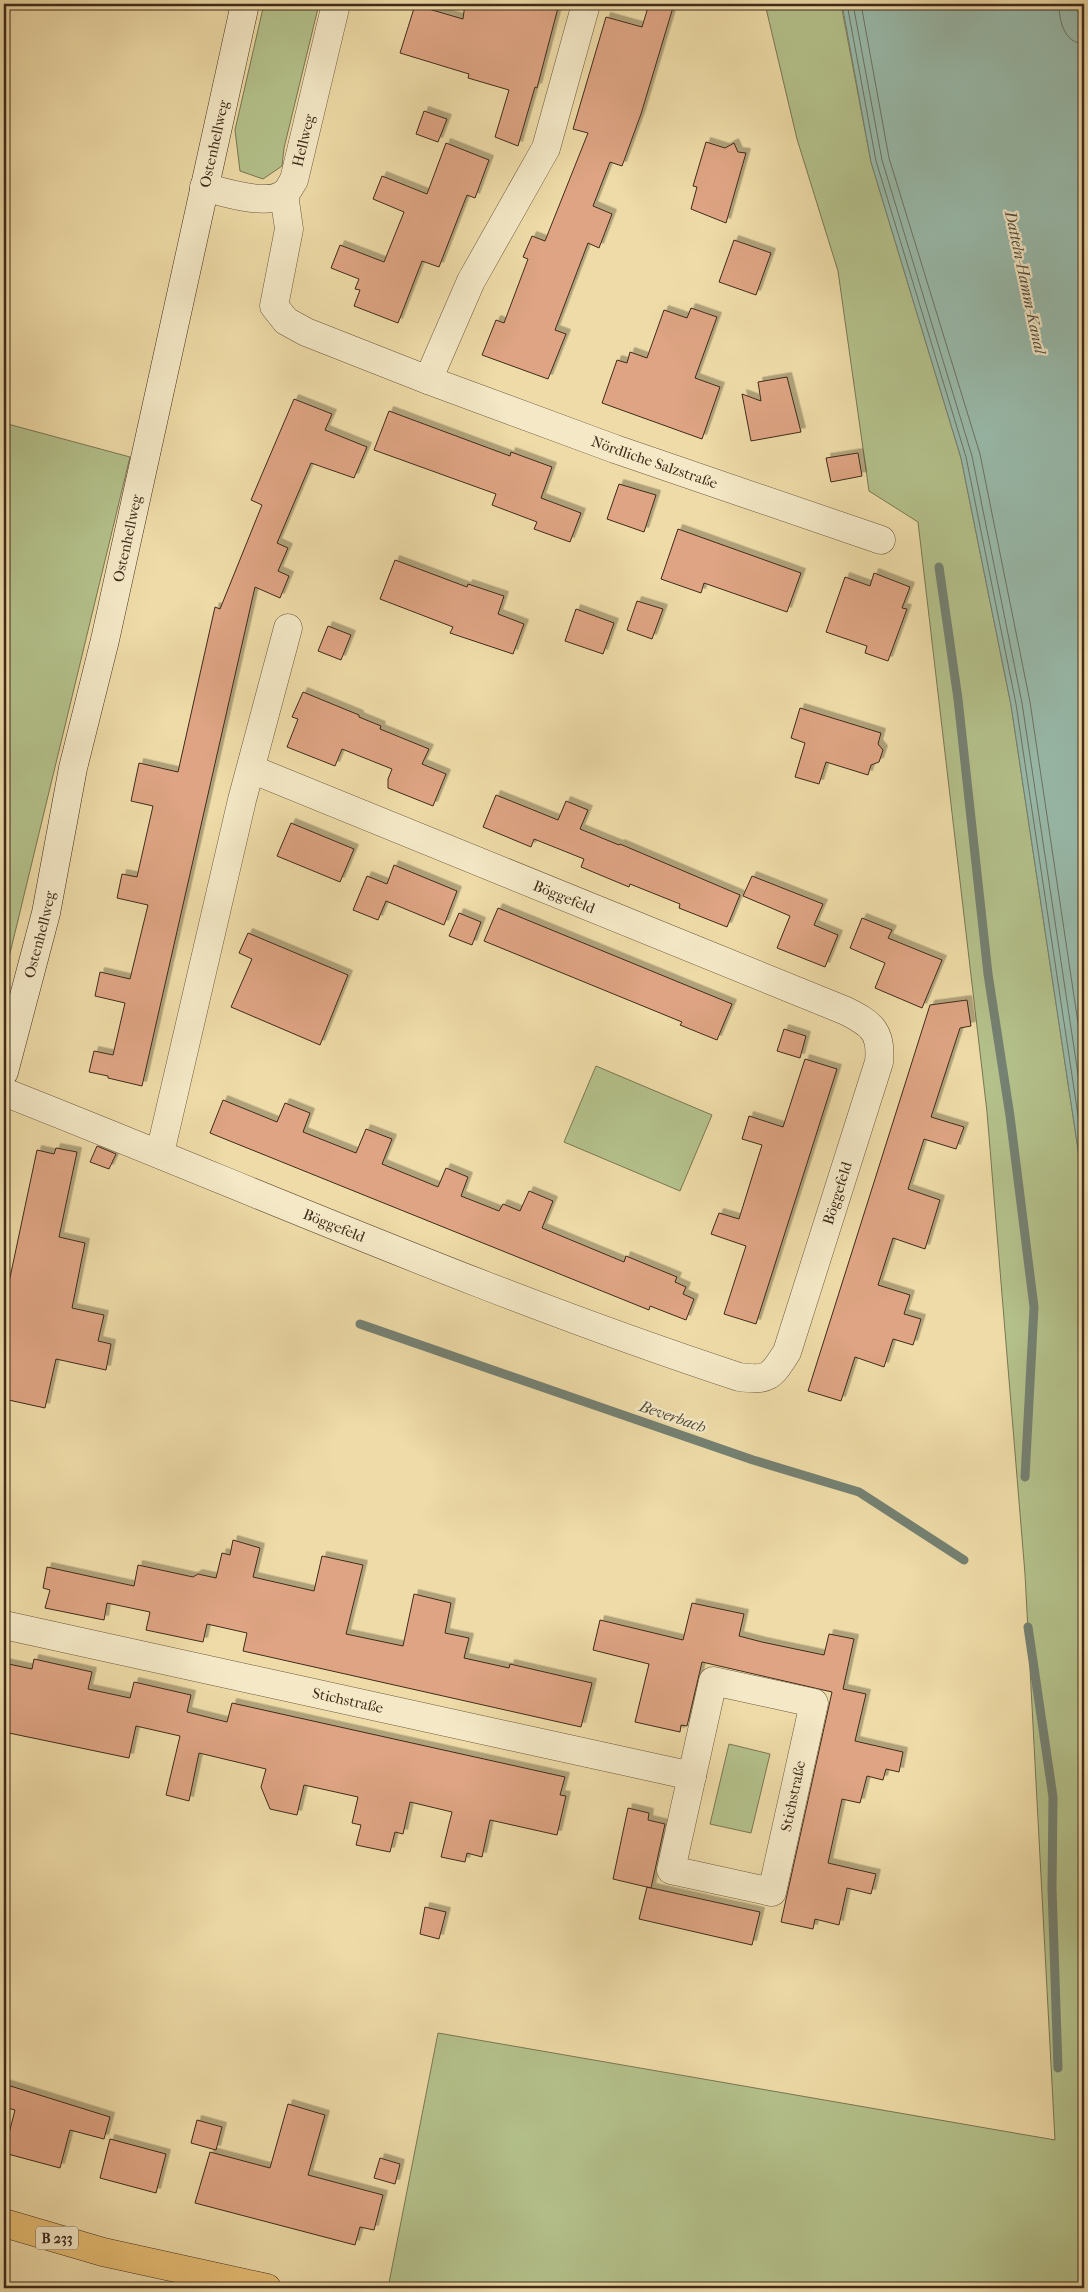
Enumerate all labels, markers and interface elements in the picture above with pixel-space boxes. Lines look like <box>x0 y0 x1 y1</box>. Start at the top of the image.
street label: Ostenhellweg <box>196 97 233 189</box>
street label: Hellweg <box>288 111 319 169</box>
water label: Datteln-Hamm-Kanal <box>1001 208 1050 357</box>
street label: Nördliche Salzstraße <box>589 432 721 493</box>
street label: Ostenhellweg <box>109 492 146 584</box>
street label: Böggefeld <box>530 876 598 918</box>
street label: Ostenhellweg <box>20 889 59 980</box>
street label: Böggefeld <box>819 1159 856 1227</box>
street label: Böggefeld <box>300 1205 368 1246</box>
water label: Beverbach <box>636 1396 709 1437</box>
street label: Stichstraße <box>311 1684 386 1717</box>
street label: Stichstraße <box>777 1758 809 1833</box>
road number: B 233 <box>36 2226 78 2250</box>

